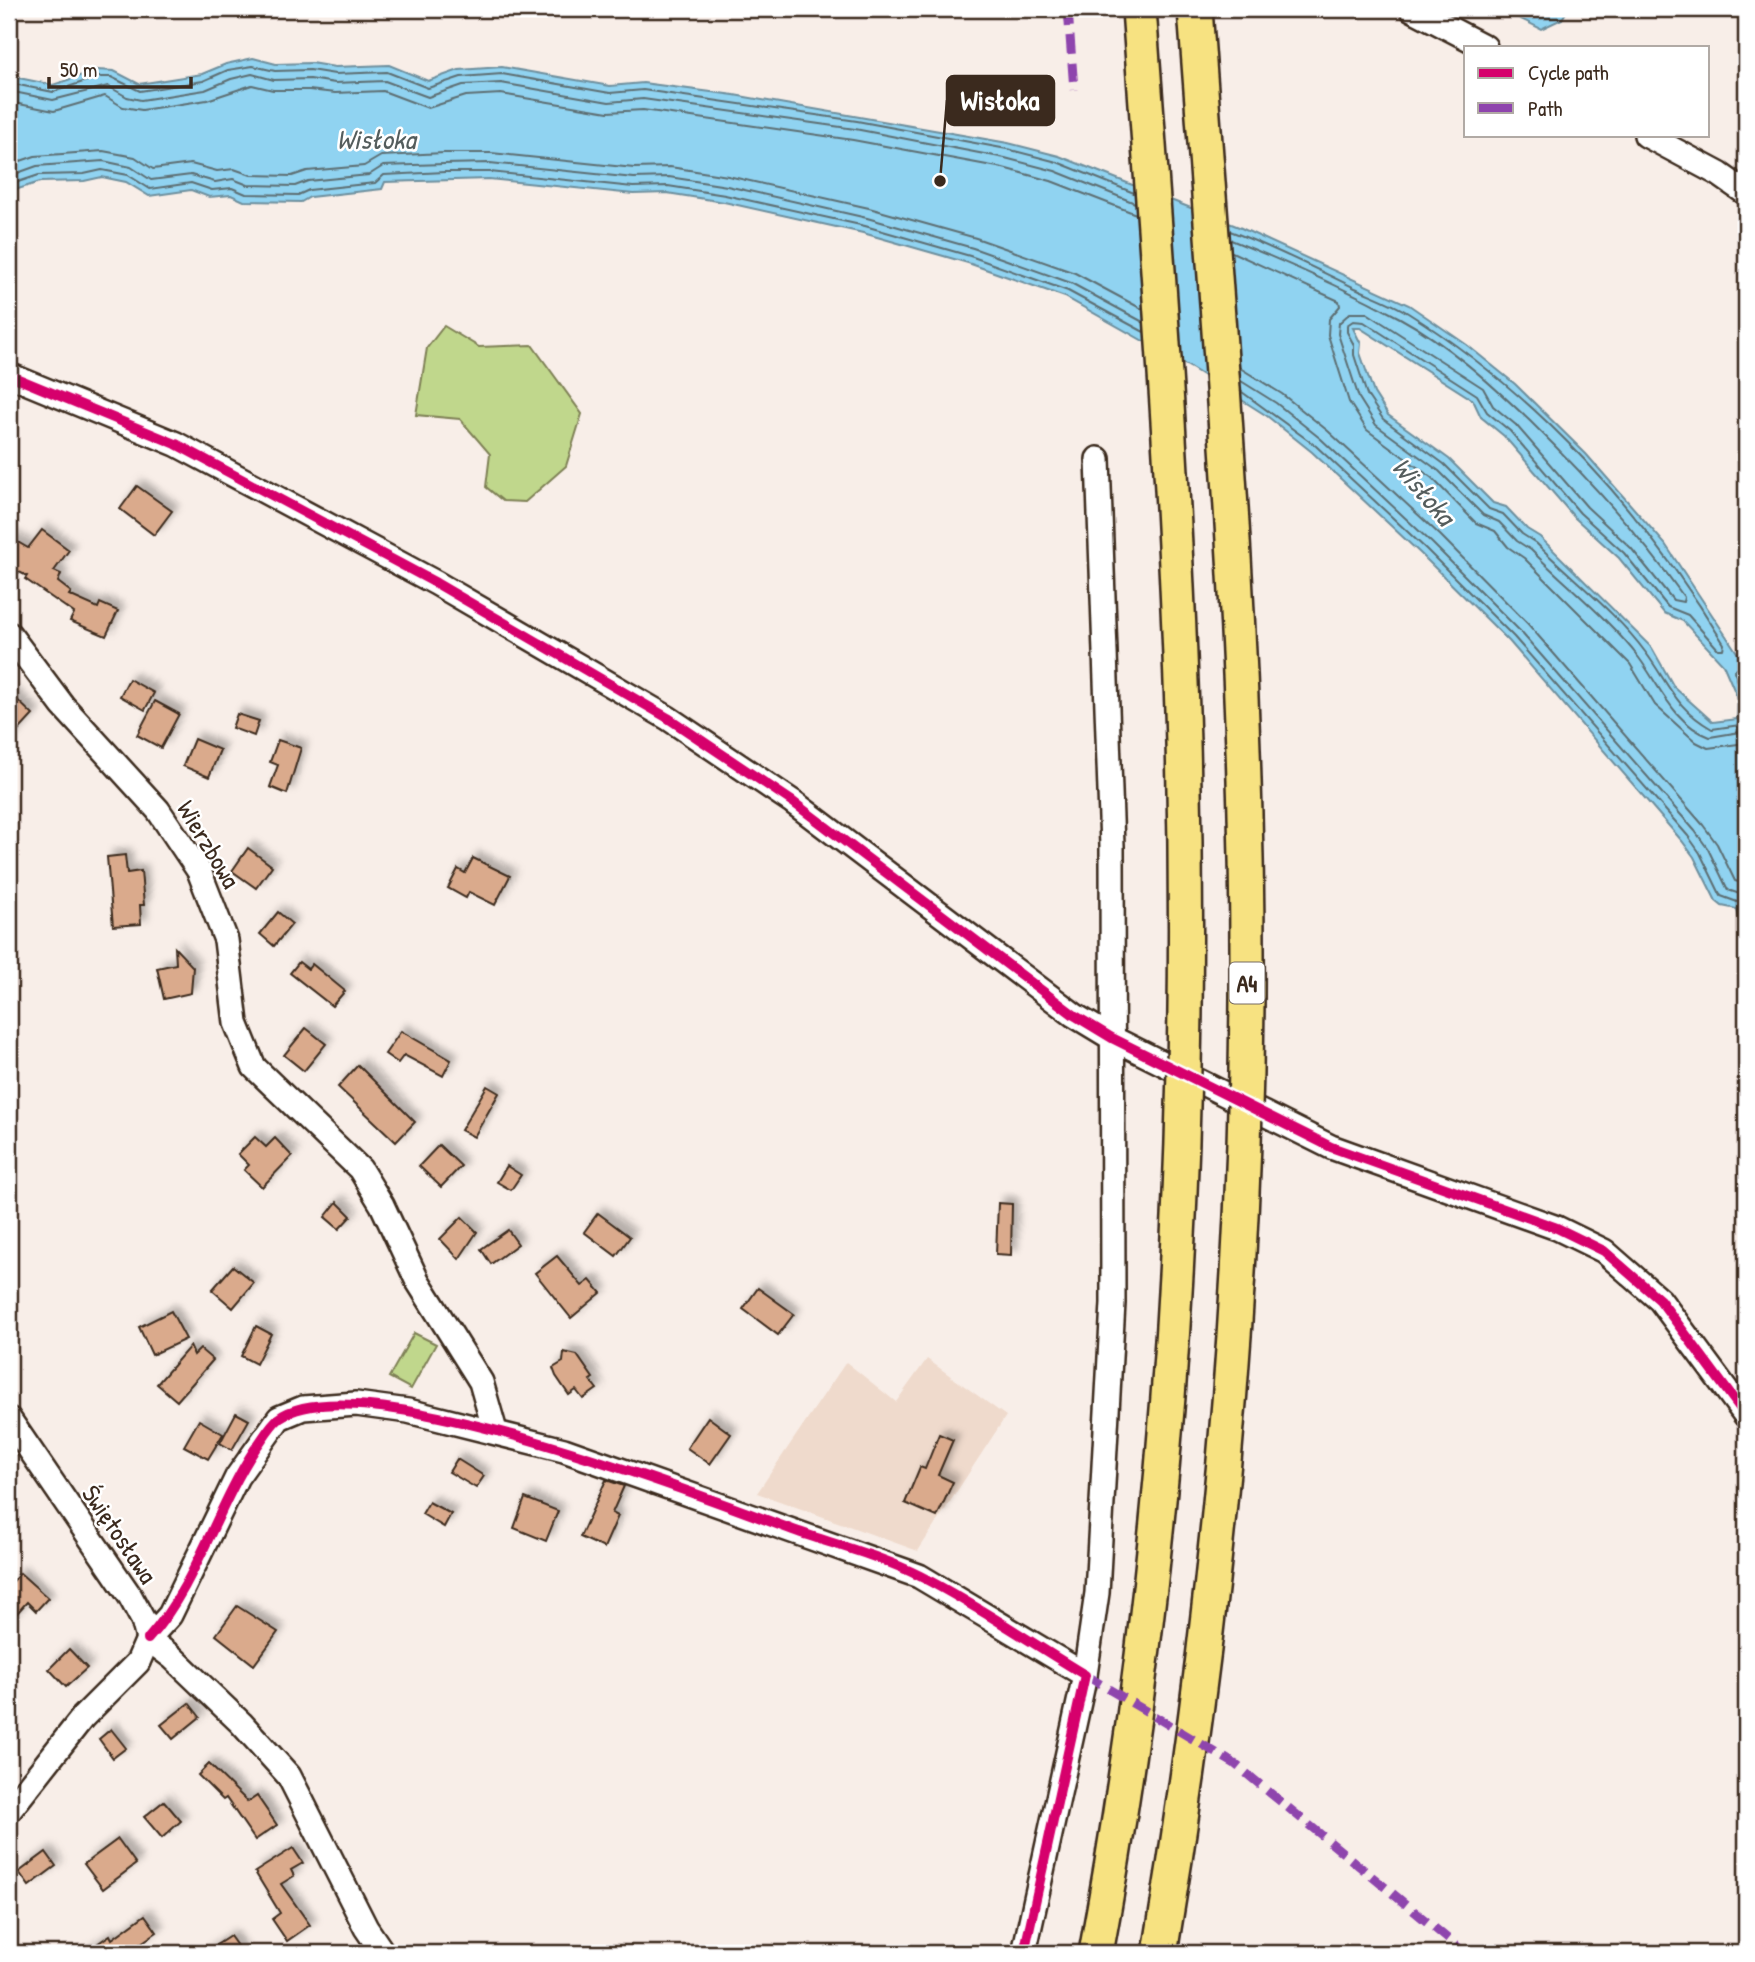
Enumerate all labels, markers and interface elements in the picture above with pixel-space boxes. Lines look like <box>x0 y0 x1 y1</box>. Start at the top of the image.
scale bar <box>49 46 191 90</box>
legend <box>1464 46 1710 136</box>
text: 50 m <box>60 55 97 84</box>
text: Cycle path <box>1528 58 1609 87</box>
callout: Wisłoka <box>947 76 1054 125</box>
text: Wisłoka <box>961 81 1039 119</box>
text: Path <box>1528 94 1563 123</box>
water label: Wisłoka <box>337 120 418 158</box>
water label: Wisłoka <box>1384 449 1466 535</box>
street label: Wierzbowa <box>169 794 249 894</box>
road number: A4 <box>1230 962 1264 1003</box>
street label: Świętosława <box>74 1478 166 1590</box>

